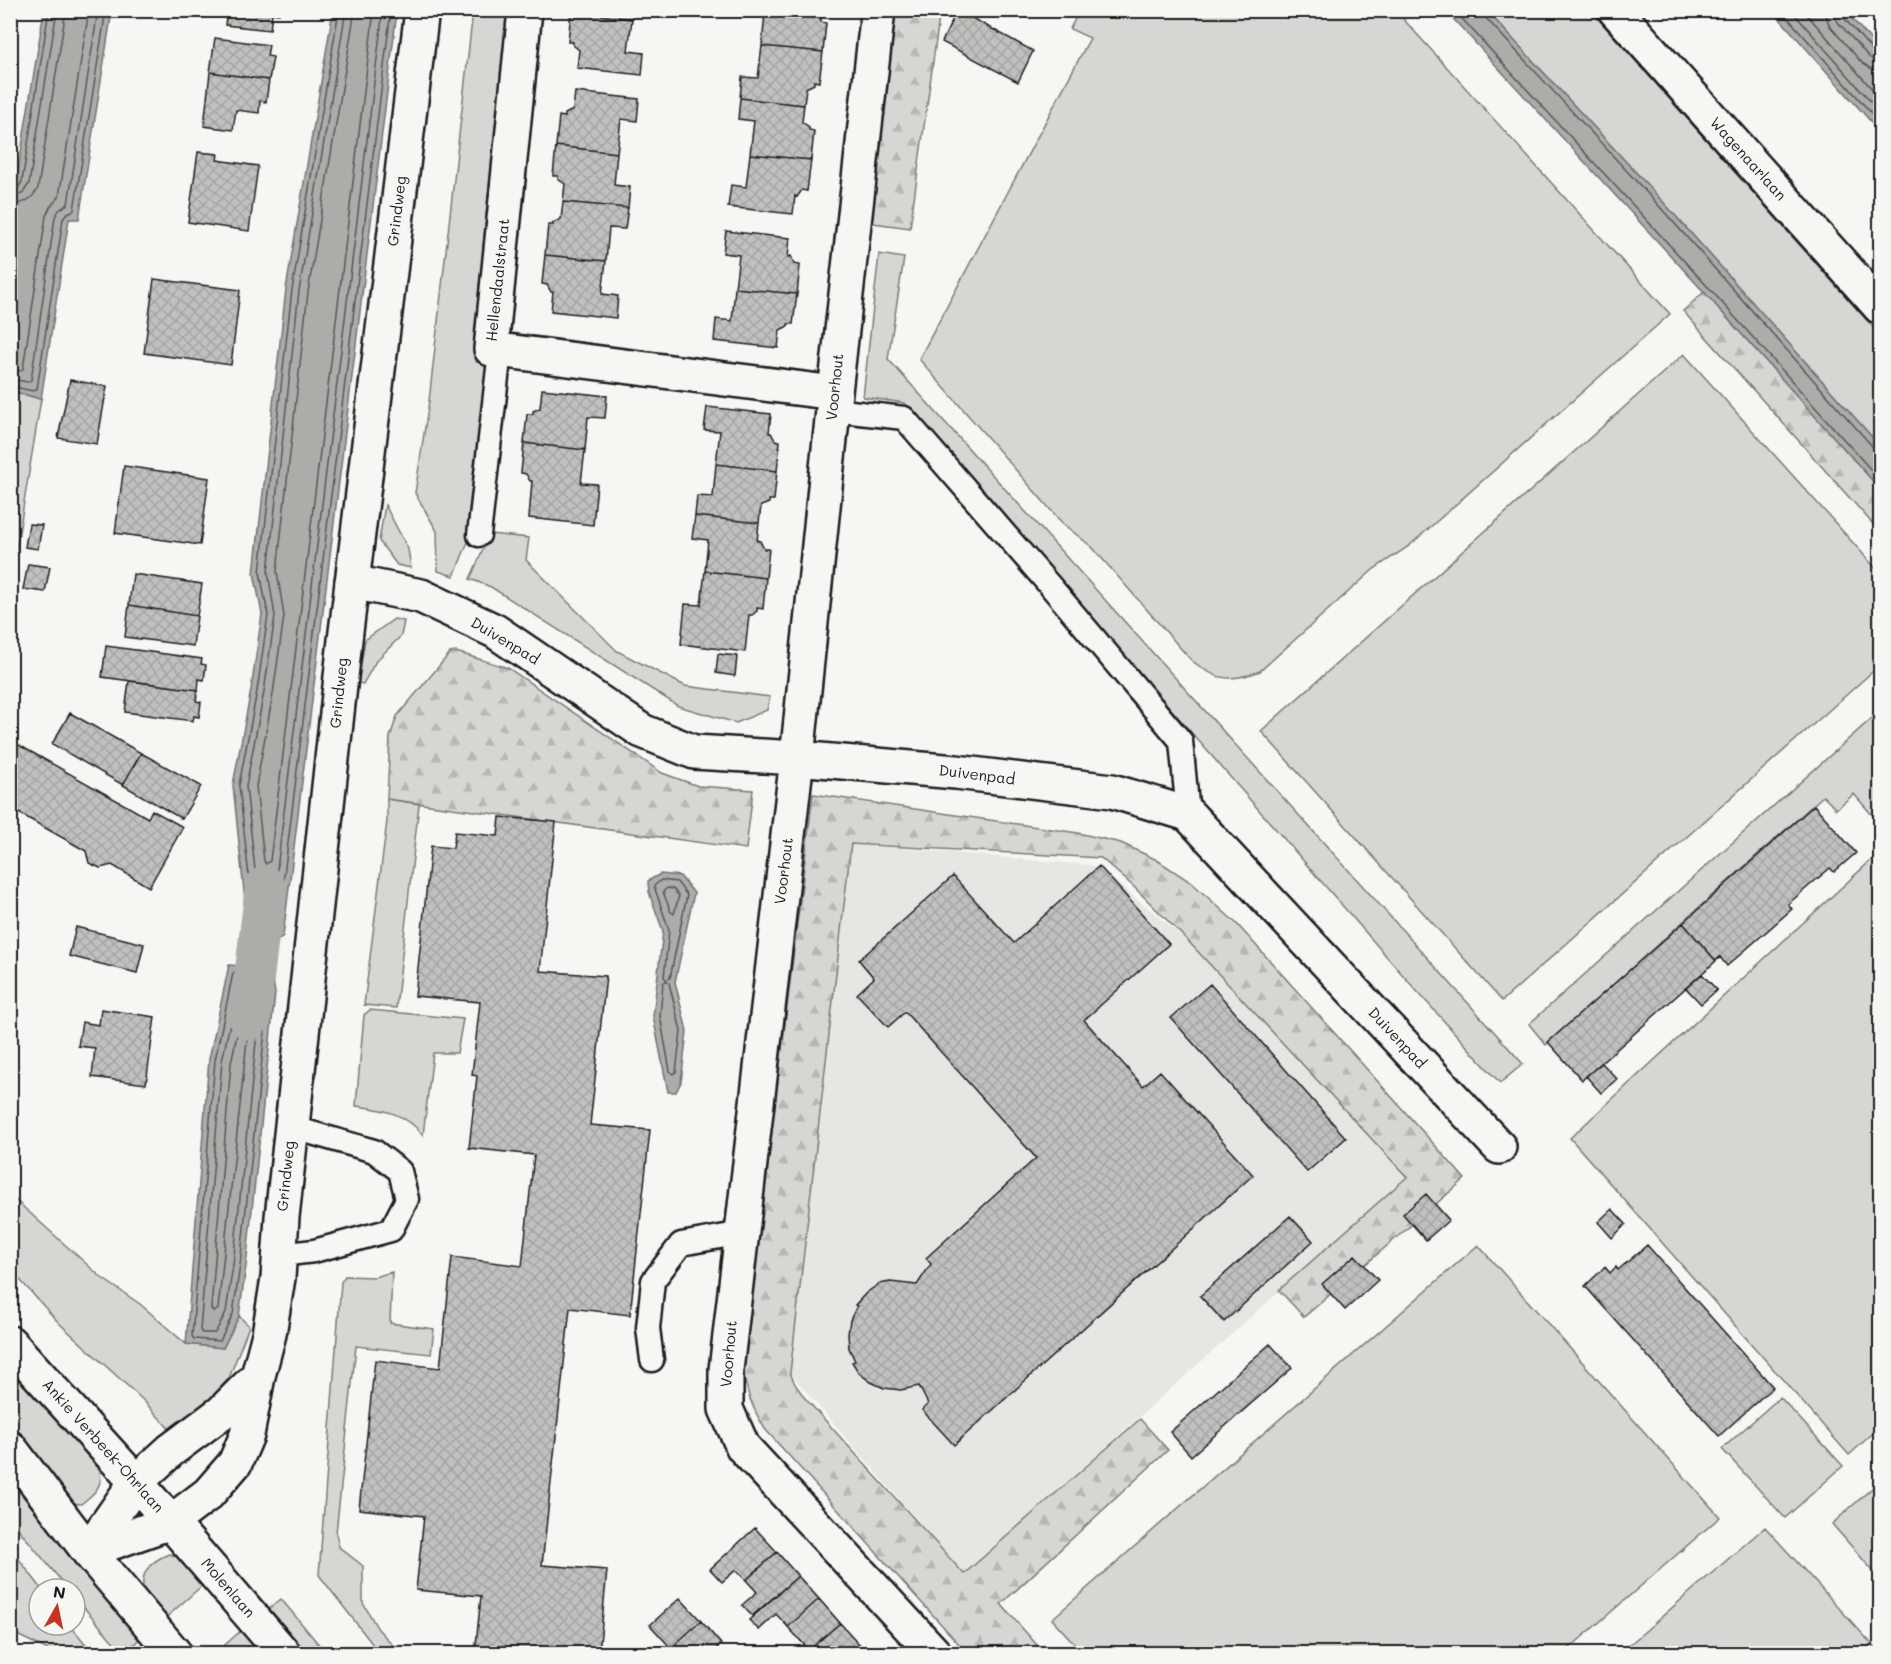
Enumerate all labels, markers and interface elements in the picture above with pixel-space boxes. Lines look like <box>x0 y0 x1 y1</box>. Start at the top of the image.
street label: Wagenaarlaan <box>1706 112 1792 204</box>
street label: Grindweg <box>382 174 410 247</box>
street label: Hellendaalstraat <box>481 217 513 342</box>
street label: Voorhout <box>821 352 847 421</box>
street label: Duivenpad <box>467 612 544 668</box>
street label: Grindweg <box>324 656 352 729</box>
street label: Duivenpad <box>938 759 1016 789</box>
street label: Voorhout <box>769 836 797 905</box>
street label: Duivenpad <box>1364 1002 1431 1072</box>
street label: Grindweg <box>271 1139 299 1212</box>
street label: Voorhout <box>715 1320 741 1388</box>
street label: Ankie Verbeek-Ohrlaan <box>38 1374 169 1516</box>
street label: Molenlaan <box>197 1553 260 1621</box>
north arrow <box>27 1577 87 1637</box>
text: N <box>52 1580 67 1603</box>

